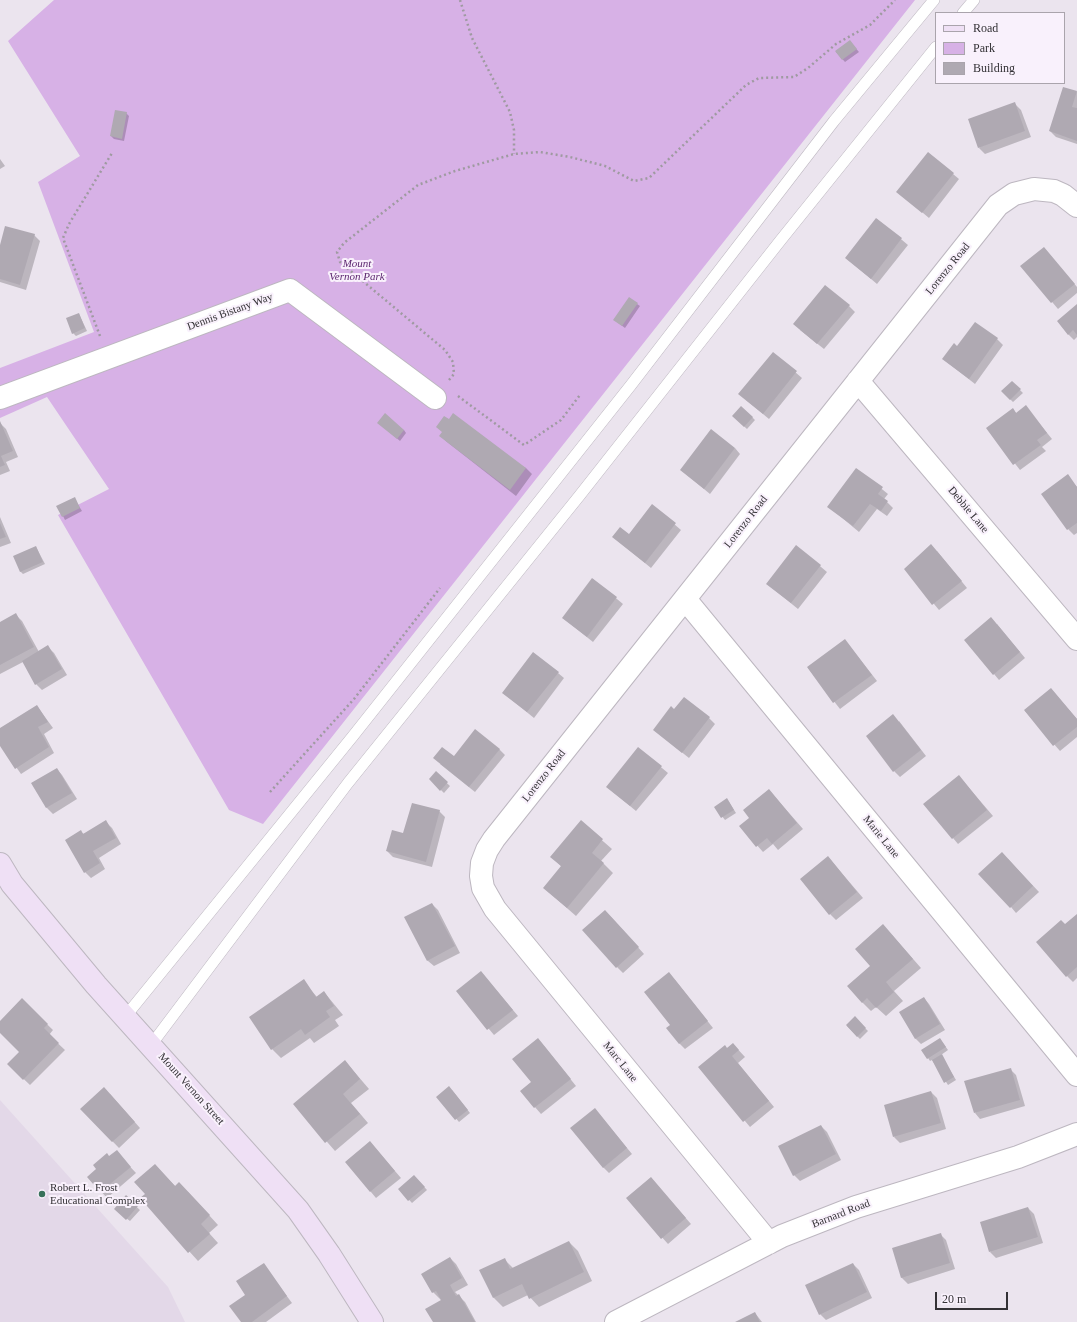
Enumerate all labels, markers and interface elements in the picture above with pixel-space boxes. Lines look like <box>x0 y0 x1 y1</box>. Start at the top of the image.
legend <box>935 12 1065 84</box>
text: Road <box>973 21 998 35</box>
text: Park <box>973 41 995 55</box>
text: Building <box>973 61 1015 75</box>
street label: Lorenzo Road <box>923 241 973 297</box>
park label: Mount Vernon Park <box>329 257 385 283</box>
street label: Dennis Bistany Way <box>185 290 275 334</box>
street label: Debbie Lane <box>945 484 991 536</box>
street label: Lorenzo Road <box>722 493 770 551</box>
street label: Lorenzo Road <box>520 747 568 805</box>
street label: Marie Lane <box>860 813 902 861</box>
street label: Marc Lane <box>600 1039 640 1085</box>
street label: Mount Vernon Street <box>155 1050 227 1128</box>
place label: Robert L. Frost Educational Complex <box>50 1181 146 1207</box>
marker: Robert L. Frost Educational Complex <box>37 1189 47 1199</box>
street label: Barnard Road <box>810 1197 872 1231</box>
scale bar <box>937 1284 1010 1310</box>
text: 20 m <box>942 1292 966 1306</box>

